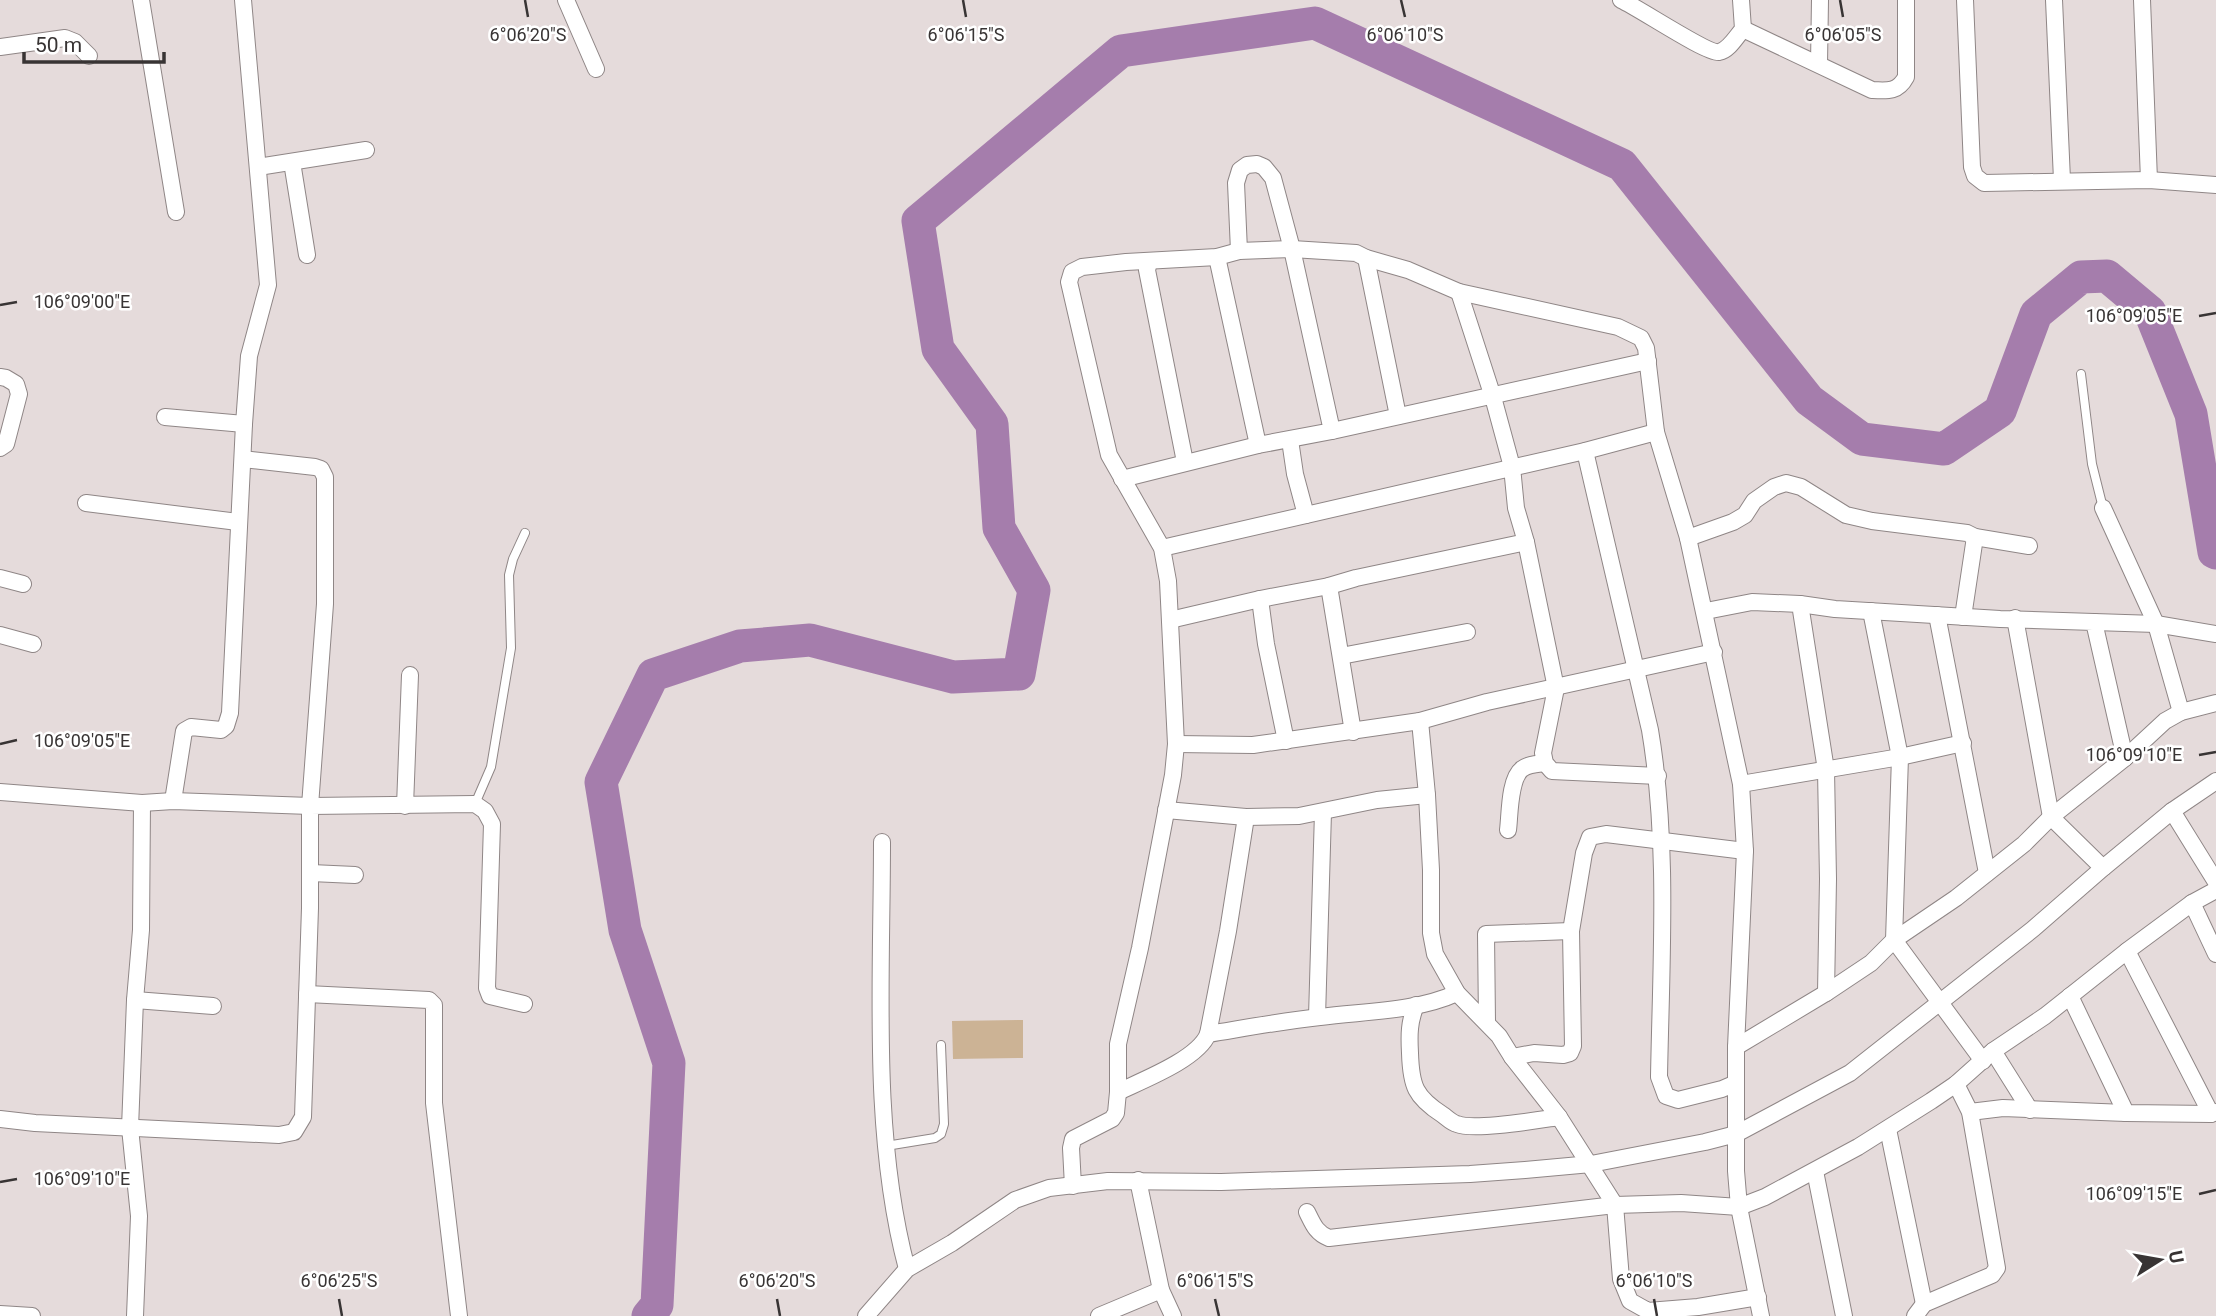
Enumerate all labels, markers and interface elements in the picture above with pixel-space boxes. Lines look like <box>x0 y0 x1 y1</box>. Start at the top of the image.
scale bar <box>24 21 164 65</box>
text: 6°06'20"S <box>490 24 567 45</box>
text: 6°06'15"S <box>928 24 1005 45</box>
text: 6°06'10"S <box>1367 24 1444 45</box>
text: 6°06'05"S <box>1805 24 1882 45</box>
text: 50 m <box>35 33 82 57</box>
text: 106°09'00"E <box>34 291 130 312</box>
text: 106°09'05"E <box>2086 305 2182 326</box>
text: 106°09'05"E <box>34 730 130 751</box>
text: 106°09'10"E <box>2086 744 2182 765</box>
text: 106°09'10"E <box>34 1168 130 1189</box>
text: 106°09'15"E <box>2086 1183 2182 1204</box>
north arrow <box>2125 1225 2195 1295</box>
text: U <box>2164 1249 2189 1265</box>
text: 6°06'25"S <box>301 1270 378 1291</box>
text: 6°06'20"S <box>739 1270 816 1291</box>
text: 6°06'15"S <box>1177 1270 1254 1291</box>
text: 6°06'10"S <box>1616 1270 1693 1291</box>

